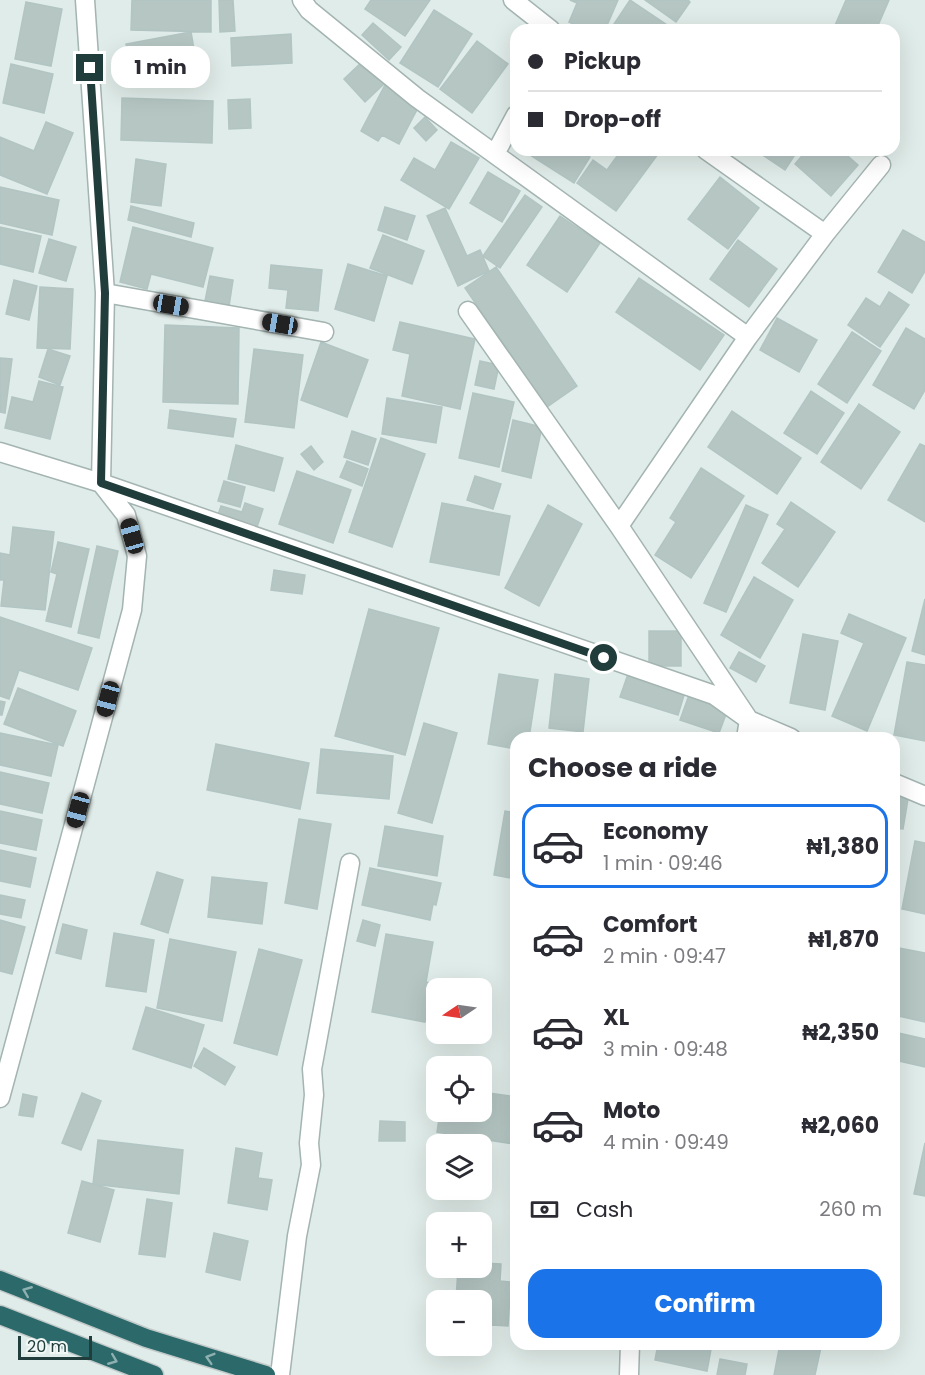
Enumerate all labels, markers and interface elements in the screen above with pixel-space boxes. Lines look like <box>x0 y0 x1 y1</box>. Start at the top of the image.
text: Pickup <box>564 46 641 77</box>
callout: 1 min <box>111 47 210 89</box>
text: 1 min <box>134 53 187 81</box>
route end <box>76 54 103 81</box>
text: Drop-off <box>564 104 661 135</box>
car <box>152 293 190 317</box>
car <box>261 312 299 336</box>
car <box>118 516 146 556</box>
route start <box>590 644 617 671</box>
car <box>95 679 121 719</box>
text: Choose a ride <box>528 749 717 786</box>
car <box>65 790 91 830</box>
text: Economy <box>603 816 708 847</box>
icon: car <box>531 819 585 873</box>
text: ₦1,380 <box>807 831 879 862</box>
text: 1 min · 09:46 <box>603 849 723 877</box>
text: Comfort <box>603 909 697 940</box>
icon: car <box>531 912 585 966</box>
text: ₦1,870 <box>808 924 879 955</box>
text: 2 min · 09:47 <box>603 942 726 970</box>
north arrow <box>426 978 492 1044</box>
map controls <box>426 978 492 1356</box>
text: XL <box>603 1002 629 1033</box>
icon: car <box>531 1005 585 1059</box>
text: ₦2,350 <box>802 1017 879 1048</box>
text: 3 min · 09:48 <box>603 1035 728 1063</box>
button: locate <box>426 1056 492 1122</box>
text: Moto <box>603 1095 660 1126</box>
icon: car <box>531 1098 585 1152</box>
text: ₦2,060 <box>802 1110 879 1141</box>
text: 4 min · 09:49 <box>603 1128 729 1156</box>
button: layers <box>426 1134 492 1200</box>
icon: cash <box>528 1193 561 1226</box>
text: Cash <box>576 1194 633 1225</box>
text: 260 m <box>819 1195 882 1223</box>
button: + <box>426 1212 492 1278</box>
button: Confirm <box>528 1269 882 1338</box>
one-way arrow <box>22 1286 33 1298</box>
button: − <box>426 1290 492 1356</box>
scale bar <box>18 1333 92 1360</box>
text: 20 m <box>27 1335 67 1358</box>
one-way arrow <box>107 1353 118 1365</box>
one-way arrow <box>205 1353 216 1365</box>

